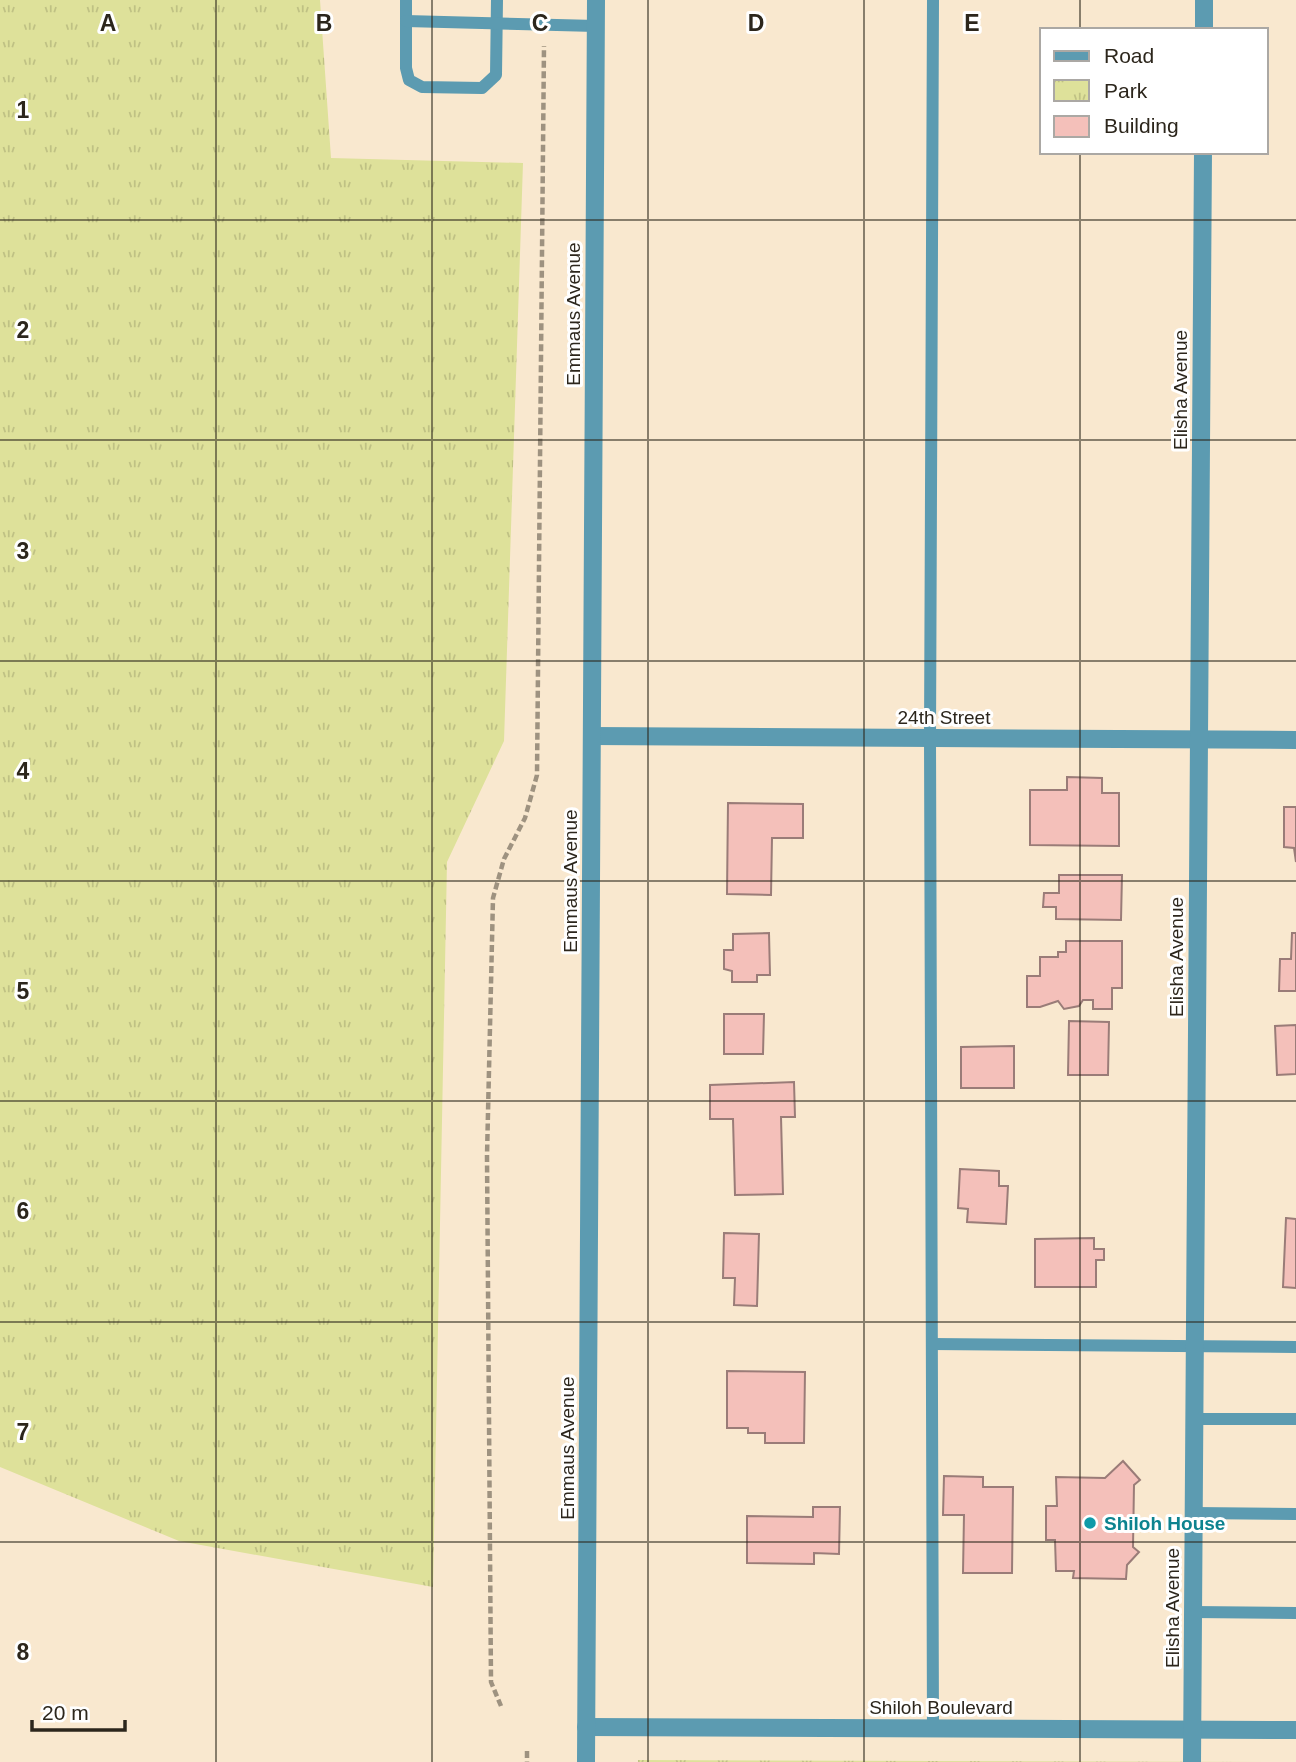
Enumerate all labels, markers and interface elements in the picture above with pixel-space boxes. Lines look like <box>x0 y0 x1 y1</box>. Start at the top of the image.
text: A <box>100 10 116 36</box>
text: B <box>316 10 332 36</box>
text: C <box>532 10 548 36</box>
text: D <box>748 10 764 36</box>
text: E <box>964 10 980 36</box>
legend <box>1040 28 1268 154</box>
text: Road <box>1104 44 1154 67</box>
text: Park <box>1104 79 1148 102</box>
text: 1 <box>17 97 30 123</box>
text: Building <box>1104 114 1179 137</box>
street label: Emmaus Avenue <box>563 242 584 386</box>
text: 2 <box>17 317 29 343</box>
street label: Elisha Avenue <box>1170 330 1191 450</box>
text: 3 <box>17 538 29 564</box>
street label: 24th Street <box>898 707 991 728</box>
text: 4 <box>17 758 30 784</box>
street label: Emmaus Avenue <box>560 809 581 953</box>
street label: Elisha Avenue <box>1166 897 1187 1017</box>
text: 5 <box>17 978 30 1004</box>
text: 6 <box>17 1198 29 1224</box>
street label: Emmaus Avenue <box>557 1376 578 1520</box>
text: 7 <box>17 1419 29 1445</box>
place label: Shiloh House <box>1104 1513 1225 1534</box>
marker: Shiloh House <box>1082 1515 1098 1531</box>
street label: Elisha Avenue <box>1162 1548 1183 1668</box>
text: 8 <box>17 1639 30 1665</box>
scale bar <box>32 1688 124 1732</box>
street label: Shiloh Boulevard <box>869 1697 1013 1718</box>
text: 20 m <box>42 1701 89 1724</box>

